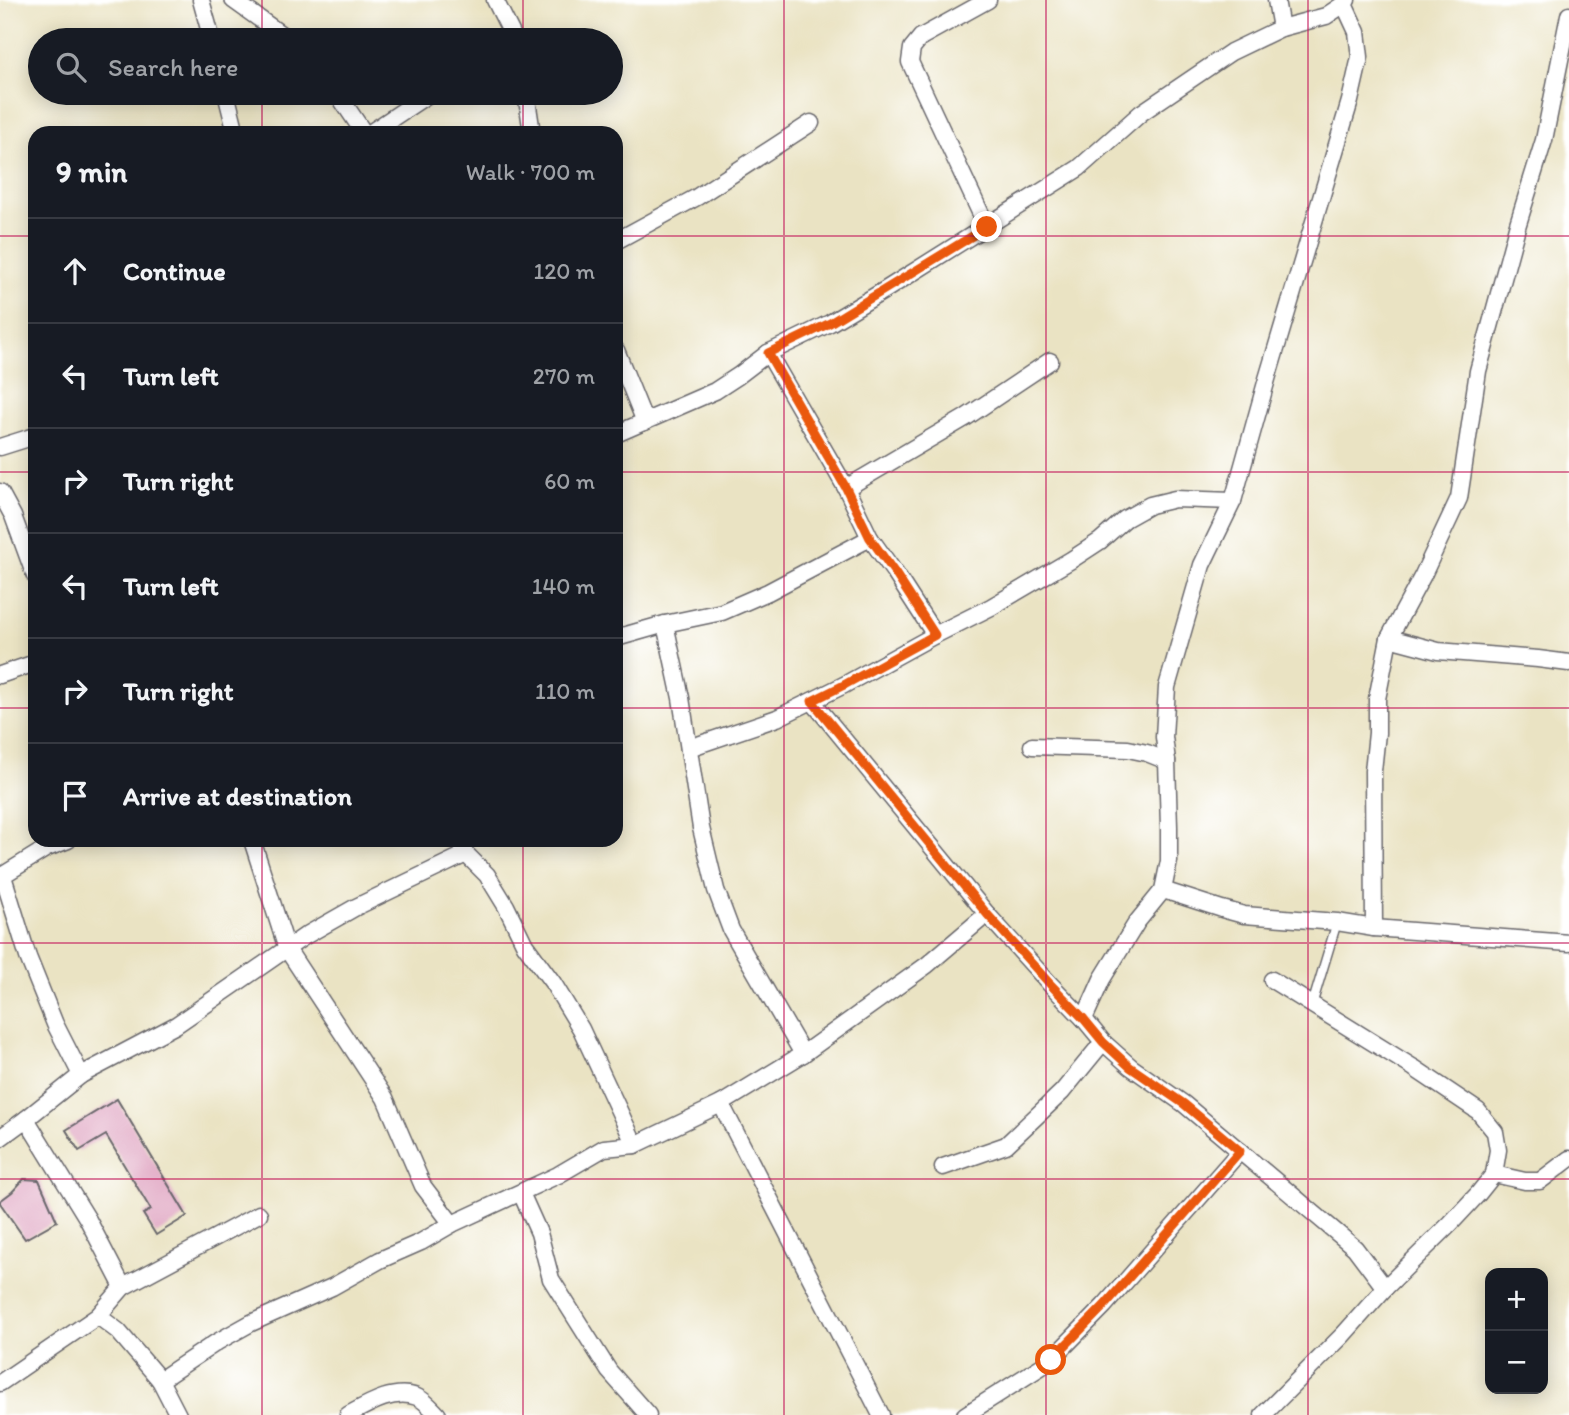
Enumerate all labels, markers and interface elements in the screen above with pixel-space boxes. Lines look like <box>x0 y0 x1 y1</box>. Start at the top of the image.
search box <box>28 28 623 105</box>
icon: search <box>52 48 90 86</box>
text: Search here <box>108 51 238 83</box>
text: 9 min <box>56 153 127 190</box>
text: Walk · 700 m <box>466 158 595 186</box>
route end <box>971 211 1002 242</box>
icon: ahead <box>56 252 94 290</box>
text: Continue <box>123 255 226 287</box>
text: 120 m <box>534 257 595 285</box>
icon: left <box>56 357 94 395</box>
text: Turn left <box>123 360 219 392</box>
text: 270 m <box>533 362 595 390</box>
icon: right <box>56 462 94 500</box>
text: Turn right <box>123 465 234 497</box>
text: 60 m <box>544 467 595 495</box>
icon: left <box>56 567 94 605</box>
text: Turn left <box>123 570 219 602</box>
text: 140 m <box>532 572 595 600</box>
icon: right <box>56 672 94 710</box>
text: Turn right <box>123 675 234 707</box>
text: 110 m <box>535 677 595 705</box>
icon: arrive <box>56 777 94 815</box>
text: Arrive at destination <box>123 780 352 812</box>
map controls <box>1485 1268 1548 1394</box>
button: + <box>1485 1268 1548 1331</box>
button: − <box>1485 1331 1548 1394</box>
route start <box>1035 1344 1066 1375</box>

